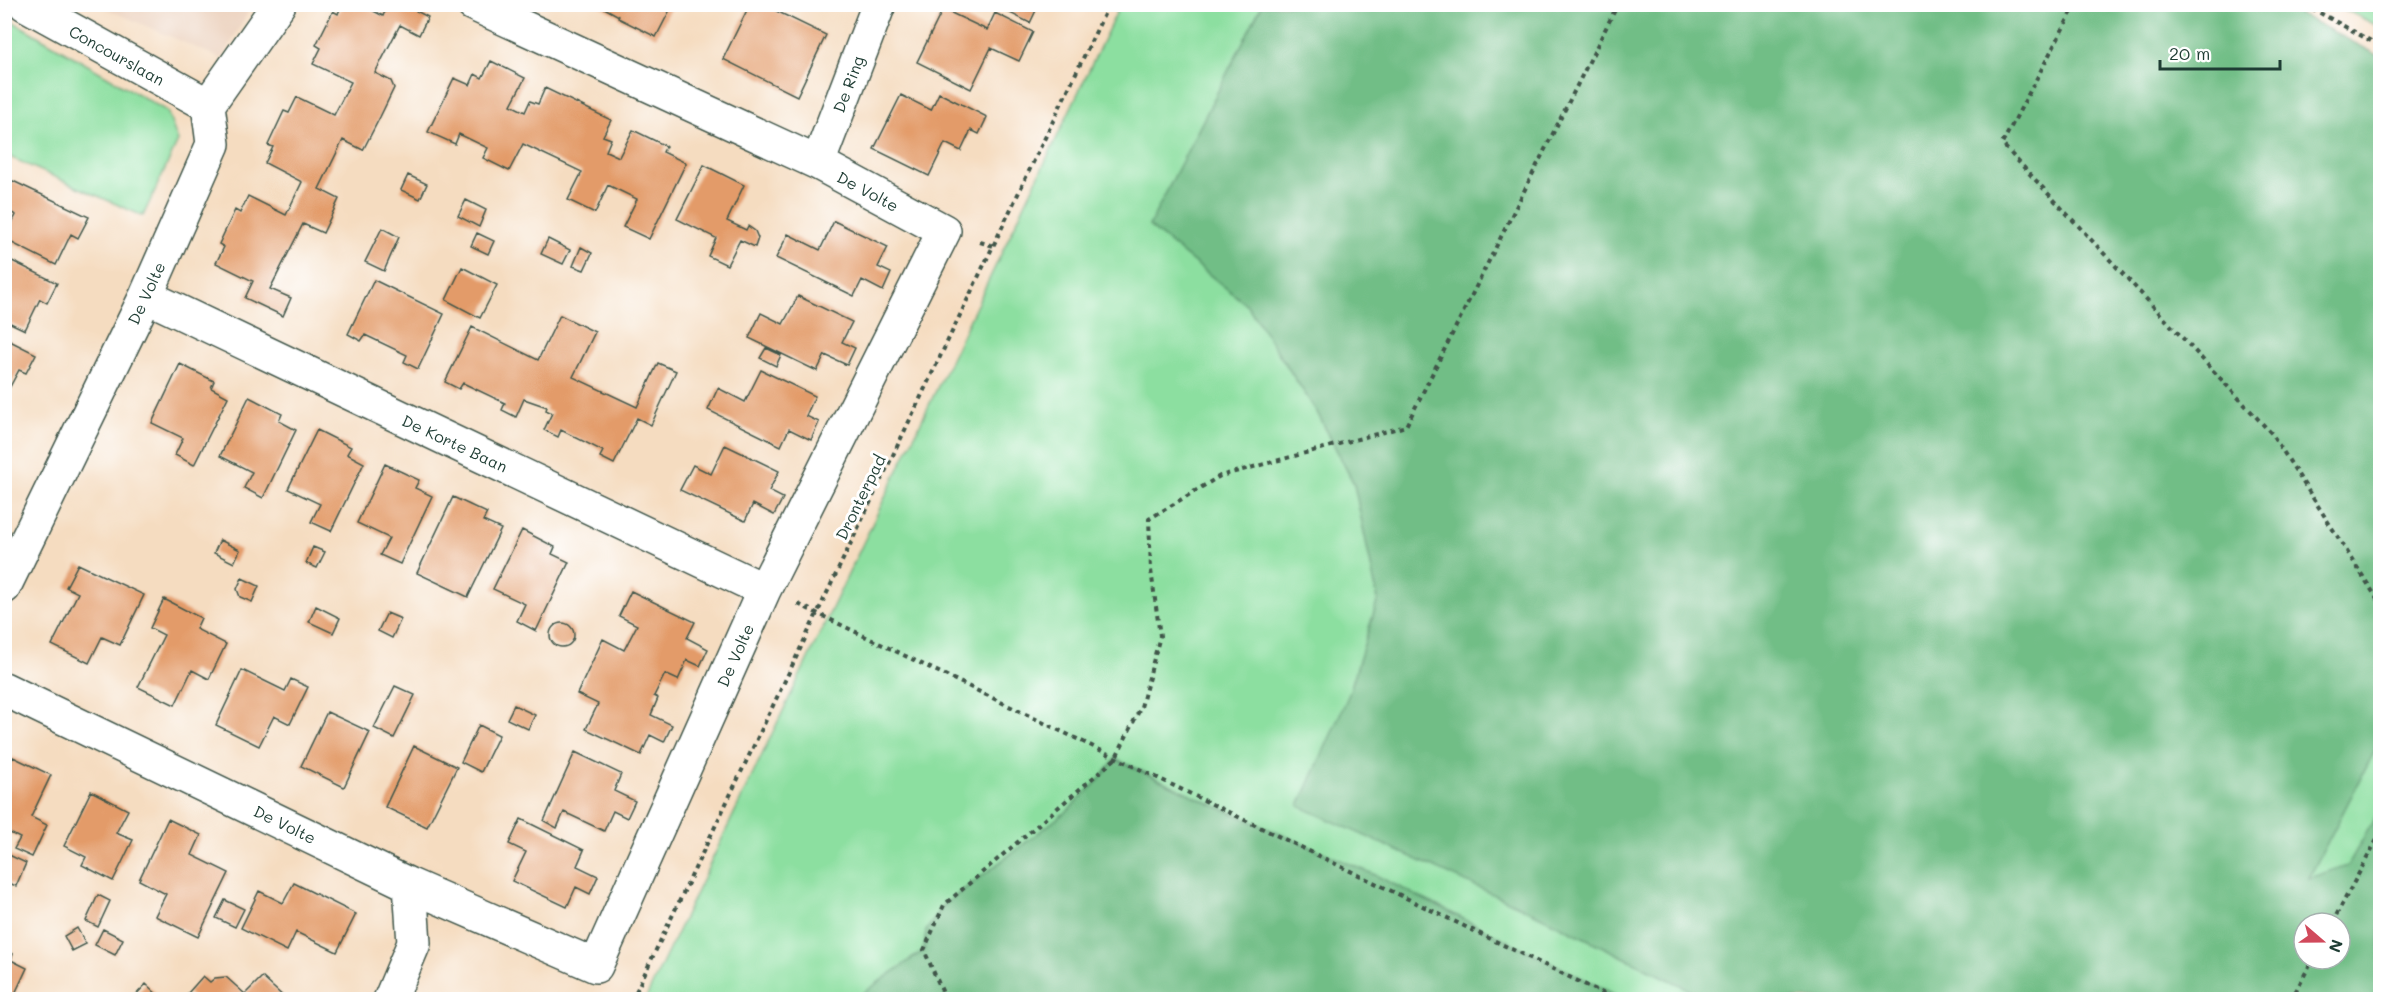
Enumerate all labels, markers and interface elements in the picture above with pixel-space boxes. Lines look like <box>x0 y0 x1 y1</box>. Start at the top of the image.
street label: Concourslaan <box>66 20 168 90</box>
scale bar <box>2160 33 2280 71</box>
text: 20 m <box>2169 41 2210 65</box>
street label: De Ring <box>828 53 868 115</box>
street label: De Volte <box>834 166 902 216</box>
street label: De Volte <box>122 258 170 328</box>
street label: De Korte Baan <box>399 409 511 477</box>
street label: Dronterpad <box>830 451 890 543</box>
street label: De Volte <box>712 620 758 690</box>
street label: De Volte <box>250 800 320 848</box>
north arrow <box>2292 911 2352 971</box>
text: N <box>2325 937 2349 956</box>

